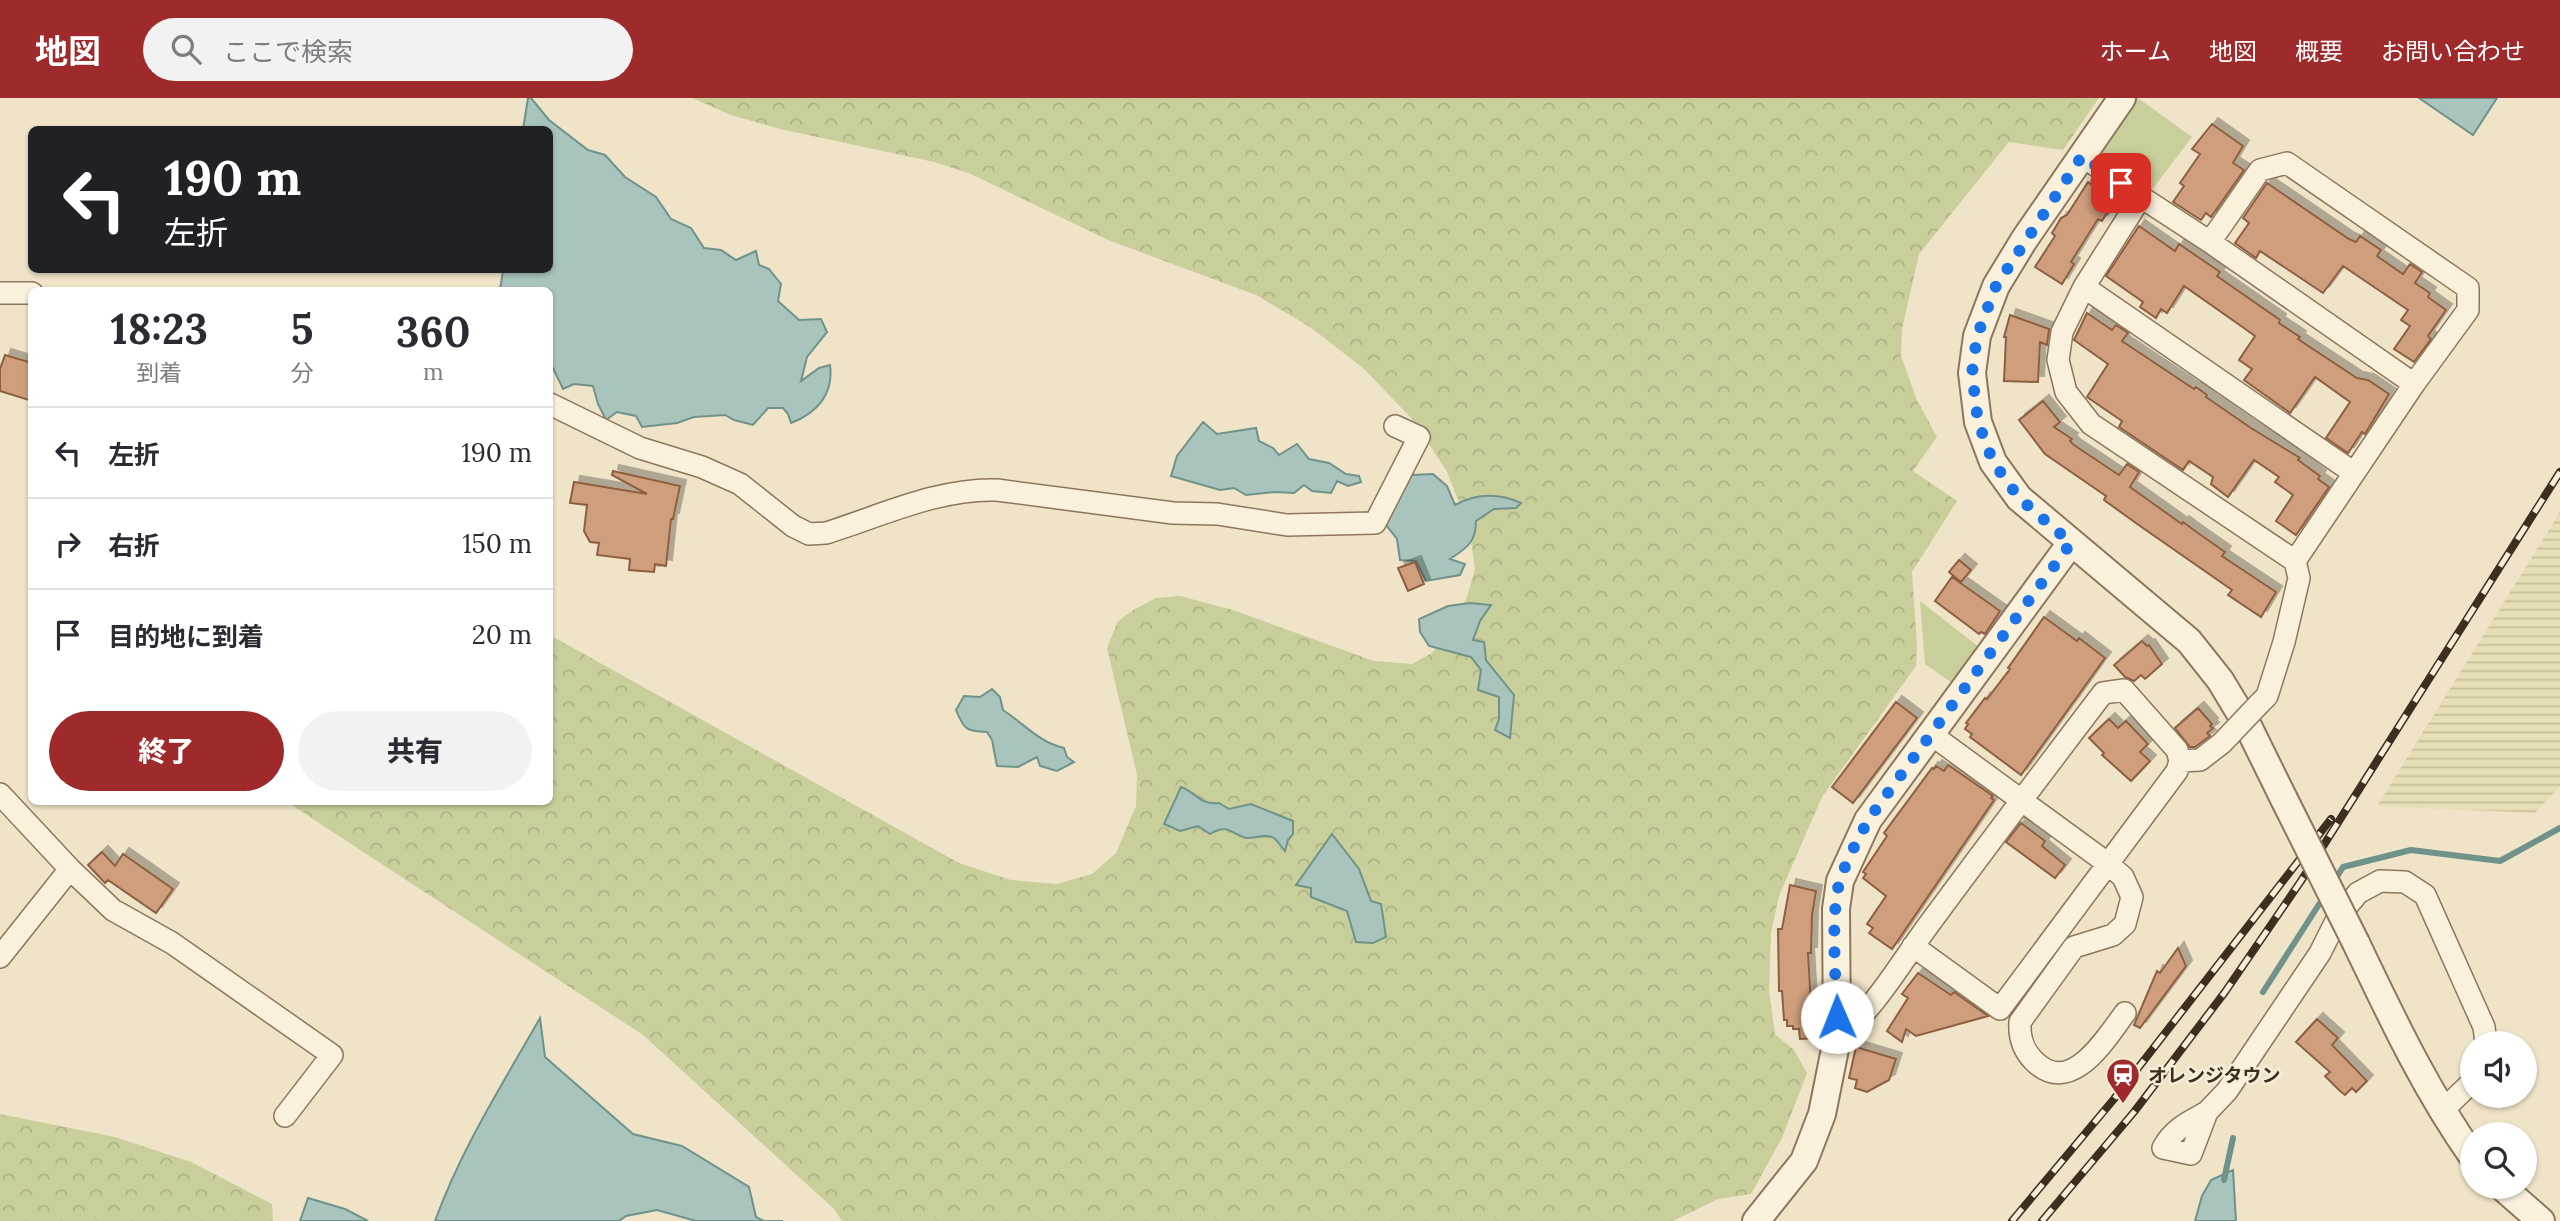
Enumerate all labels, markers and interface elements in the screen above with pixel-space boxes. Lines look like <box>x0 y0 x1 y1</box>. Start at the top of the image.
search box <box>143 18 633 81</box>
text: 地図 <box>35 30 101 72</box>
icon: search <box>167 30 205 68</box>
text: ここで検索 <box>223 35 353 68</box>
text: ホーム <box>2100 36 2171 67</box>
text: 地図 <box>2209 36 2257 67</box>
text: 概要 <box>2295 36 2343 67</box>
text: お問い合わせ <box>2381 36 2525 67</box>
text: 190 m <box>164 146 301 208</box>
pin <box>2091 153 2151 213</box>
icon: left <box>49 154 140 245</box>
icon: arrive <box>2102 164 2140 202</box>
text: 左折 <box>164 212 228 253</box>
text: 18:23 <box>111 302 208 356</box>
text: 5 <box>291 302 313 356</box>
text: 360 <box>396 305 470 359</box>
text: m <box>423 357 444 386</box>
text: 到着 <box>136 358 182 387</box>
text: 分 <box>291 358 314 387</box>
icon: left <box>49 434 87 472</box>
text: 190 m <box>461 436 532 469</box>
text: 左折 <box>108 438 160 471</box>
icon: right <box>49 525 87 563</box>
text: 150 m <box>462 527 532 560</box>
text: 右折 <box>108 529 160 562</box>
icon: arrive <box>49 616 87 654</box>
text: 20 m <box>472 618 532 651</box>
text: 目的地に到着 <box>108 620 264 653</box>
button: 終了 <box>49 711 284 791</box>
button: 共有 <box>298 711 532 791</box>
position arrow <box>1800 980 1874 1054</box>
map controls <box>2460 1031 2537 1199</box>
button: sound <box>2460 1031 2537 1108</box>
station icon: オレンジタウン <box>2104 1056 2142 1105</box>
place label: オレンジタウン <box>2148 1063 2281 1087</box>
button: search <box>2460 1122 2537 1199</box>

